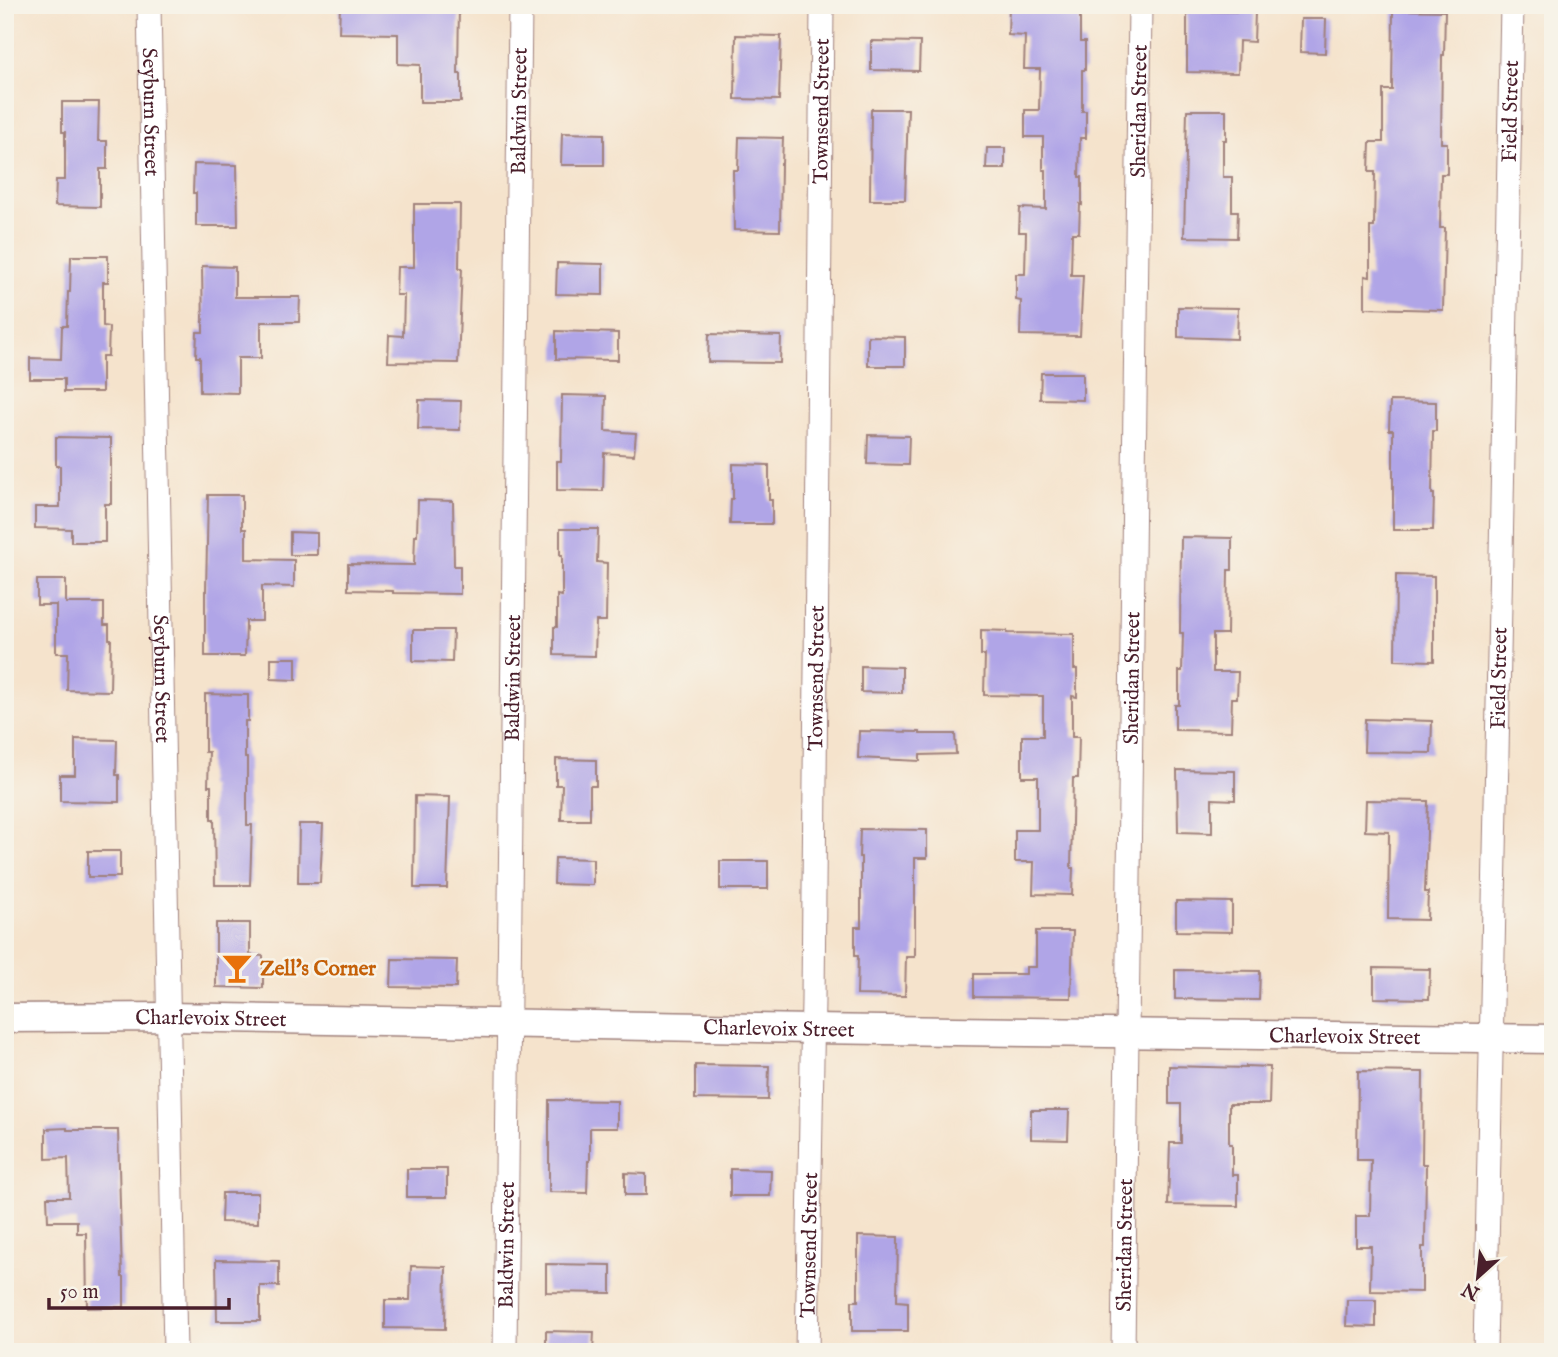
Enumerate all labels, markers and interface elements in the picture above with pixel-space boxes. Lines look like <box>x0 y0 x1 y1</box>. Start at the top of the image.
street label: Townsend Street <box>808 38 837 184</box>
street label: Sheridan Street <box>1126 44 1154 178</box>
street label: Baldwin Street <box>506 47 535 175</box>
street label: Seyburn Street <box>135 48 164 177</box>
street label: Field Street <box>1497 60 1526 163</box>
street label: Townsend Street <box>803 605 832 751</box>
street label: Sheridan Street <box>1119 611 1147 745</box>
street label: Seyburn Street <box>146 614 175 743</box>
street label: Baldwin Street <box>500 614 528 742</box>
street label: Field Street <box>1485 627 1515 730</box>
bar icon: Zell's Corner <box>220 951 254 985</box>
place label: Zell's Corner <box>260 956 376 983</box>
street label: Charlevoix Street <box>135 1005 287 1034</box>
street label: Charlevoix Street <box>703 1015 855 1045</box>
street label: Charlevoix Street <box>1269 1023 1421 1052</box>
street label: Townsend Street <box>796 1172 825 1318</box>
street label: Sheridan Street <box>1112 1178 1140 1312</box>
street label: Baldwin Street <box>493 1181 522 1309</box>
north arrow <box>1442 1242 1512 1312</box>
scale bar <box>49 1266 229 1310</box>
text: N <box>1458 1276 1485 1305</box>
text: 50 m <box>60 1279 99 1306</box>

